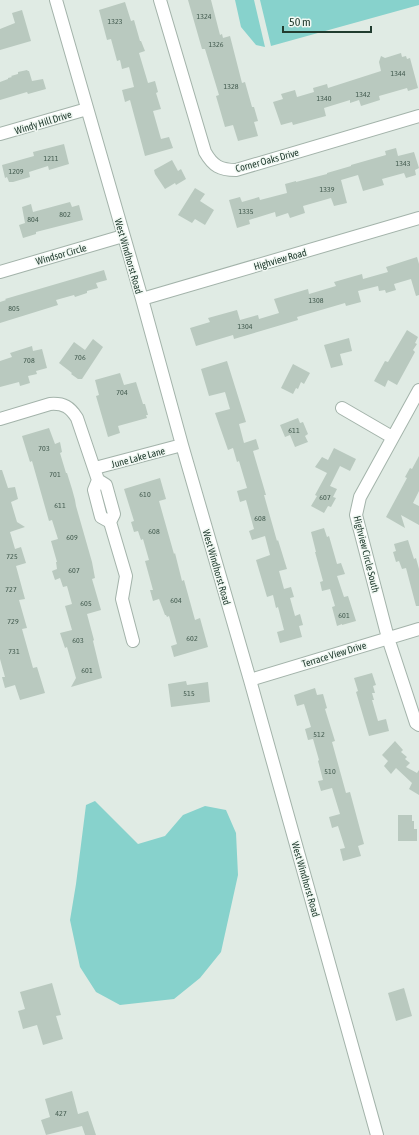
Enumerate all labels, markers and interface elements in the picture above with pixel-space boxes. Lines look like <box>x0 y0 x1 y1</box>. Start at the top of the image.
scale bar <box>283 8 371 34</box>
house number: 1324 <box>196 12 212 21</box>
text: 50 m <box>289 15 311 29</box>
house number: 1323 <box>107 17 123 26</box>
house number: 1326 <box>208 40 224 49</box>
house number: 1344 <box>390 69 406 78</box>
house number: 1328 <box>223 82 239 91</box>
house number: 1342 <box>355 90 371 99</box>
house number: 1340 <box>316 94 332 103</box>
street label: Windy Hill Drive <box>13 108 73 136</box>
street label: Corner Oaks Drive <box>234 147 300 174</box>
house number: 1211 <box>43 154 59 163</box>
house number: 1343 <box>395 159 411 168</box>
house number: 1209 <box>8 167 24 176</box>
house number: 1339 <box>319 185 335 194</box>
house number: 1335 <box>238 207 254 216</box>
house number: 802 <box>59 210 71 219</box>
house number: 804 <box>27 215 39 224</box>
street label: West Windhorst Road <box>113 217 145 295</box>
street label: Windsor Circle <box>35 242 88 267</box>
street label: Highview Road <box>252 247 308 272</box>
house number: 1308 <box>308 296 324 305</box>
house number: 805 <box>8 304 20 313</box>
house number: 1304 <box>237 322 253 331</box>
house number: 706 <box>74 353 86 362</box>
house number: 708 <box>23 356 35 365</box>
house number: 704 <box>116 388 128 397</box>
house number: 611 <box>288 426 300 435</box>
house number: 703 <box>38 444 50 453</box>
street label: June Lake Lane <box>110 445 167 470</box>
house number: 701 <box>49 470 61 479</box>
house number: 610 <box>139 490 151 499</box>
house number: 607 <box>319 493 331 502</box>
house number: 611 <box>54 501 66 510</box>
house number: 608 <box>254 514 266 523</box>
street label: Highview Circle South <box>352 515 381 594</box>
house number: 608 <box>148 527 160 536</box>
street label: West Windhorst Road <box>201 528 233 606</box>
house number: 609 <box>66 533 78 542</box>
house number: 725 <box>6 552 18 561</box>
house number: 607 <box>68 566 80 575</box>
house number: 727 <box>5 585 17 594</box>
house number: 604 <box>170 596 182 605</box>
house number: 605 <box>80 599 92 608</box>
house number: 601 <box>338 611 350 620</box>
house number: 729 <box>7 617 19 626</box>
house number: 602 <box>186 634 198 643</box>
house number: 603 <box>72 636 84 645</box>
street label: Terrace View Drive <box>301 639 368 669</box>
house number: 731 <box>8 647 20 656</box>
house number: 601 <box>81 666 93 675</box>
house number: 515 <box>183 689 195 698</box>
house number: 512 <box>313 730 325 739</box>
house number: 510 <box>324 767 336 776</box>
street label: West Windhorst Road <box>290 840 322 918</box>
house number: 427 <box>55 1109 67 1118</box>

